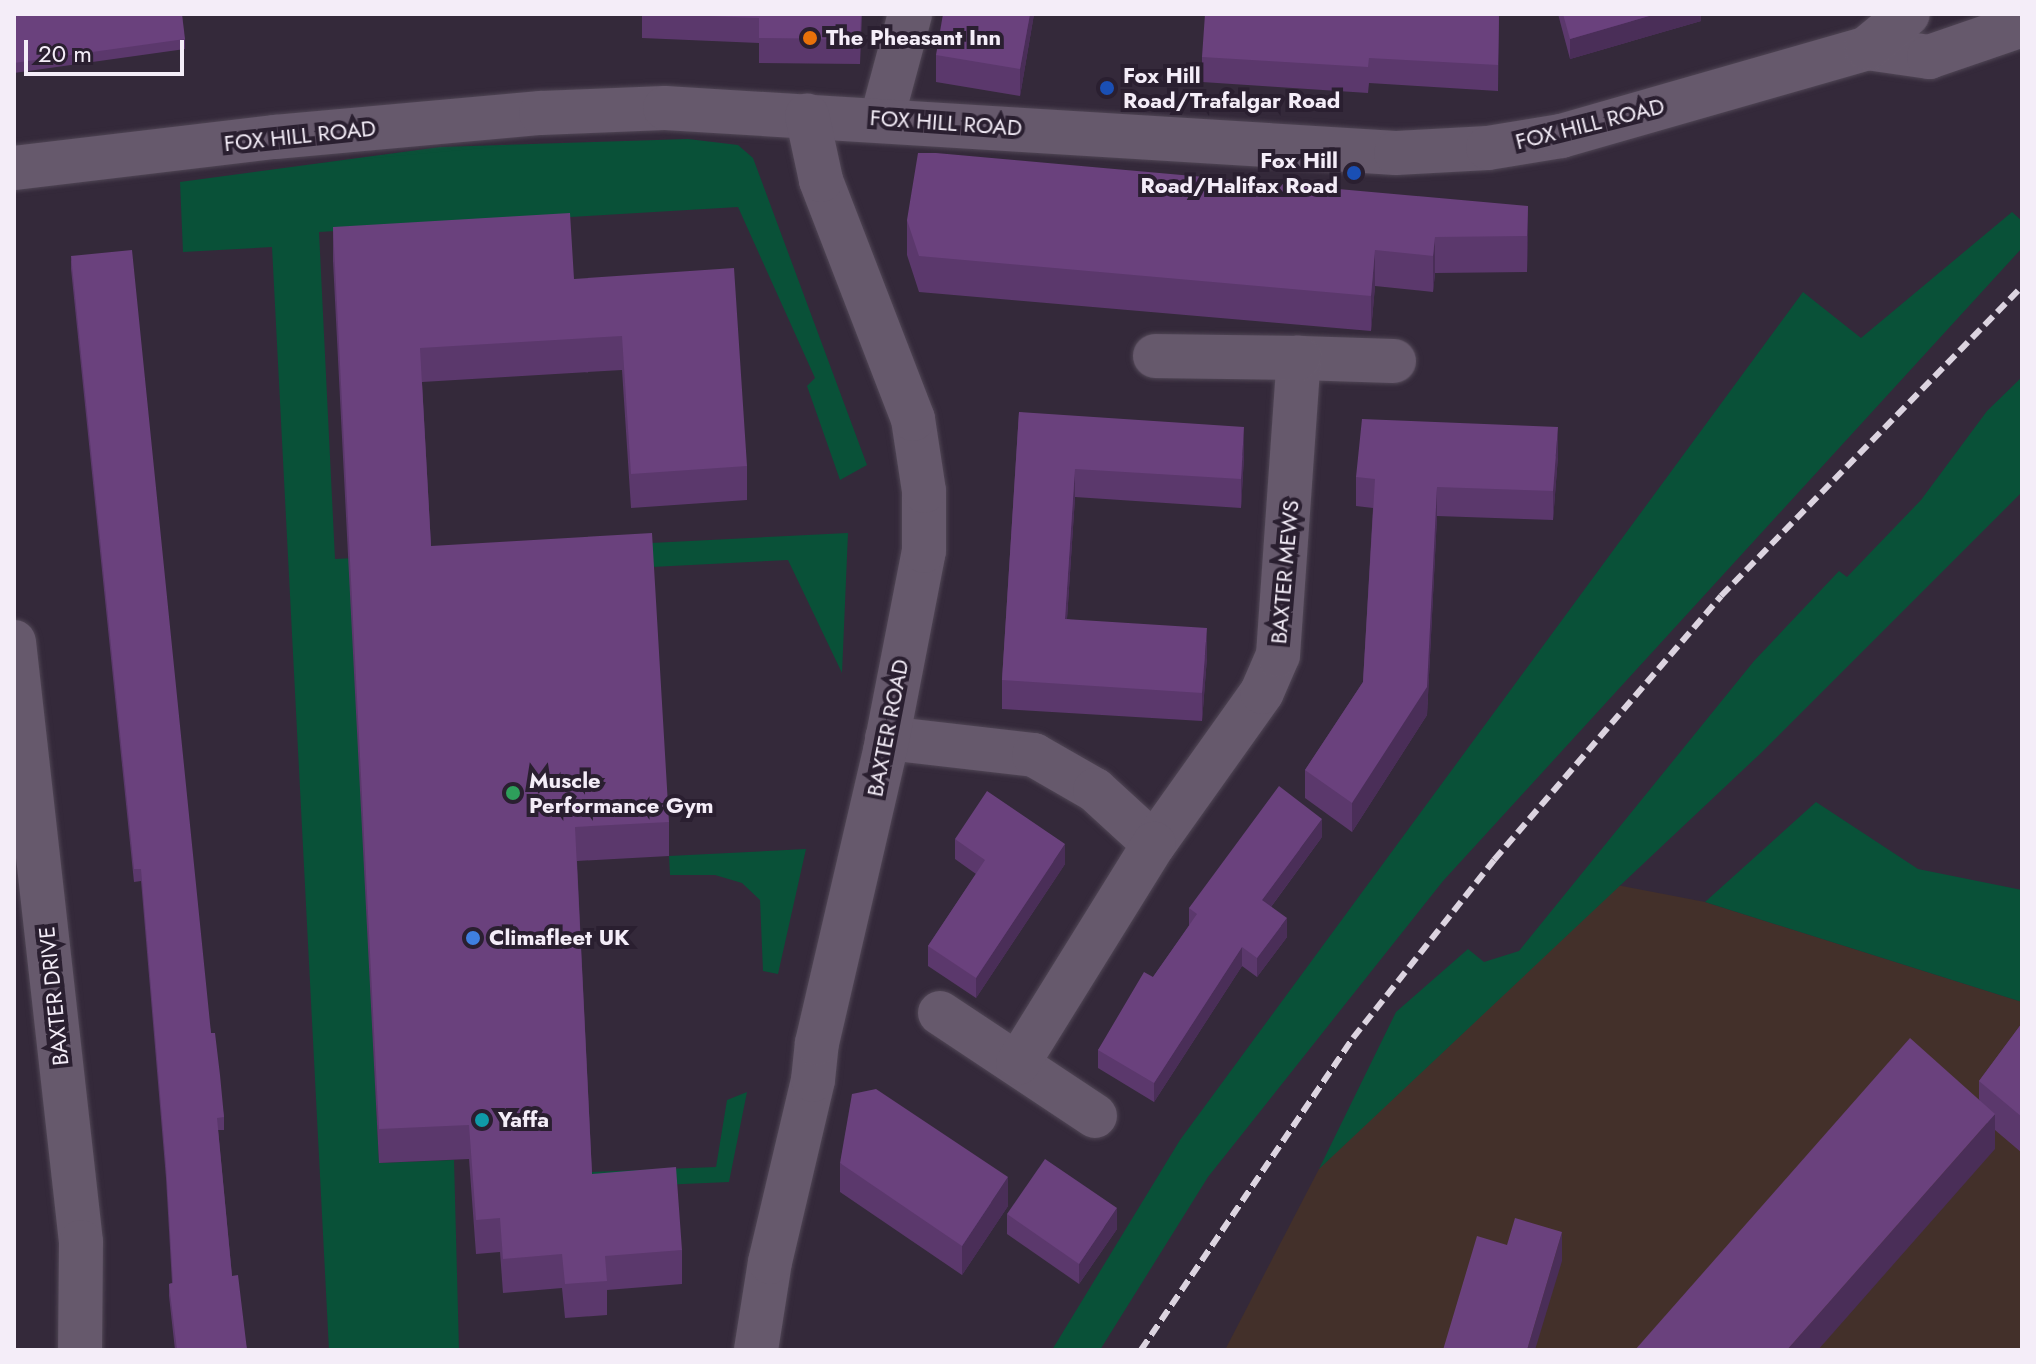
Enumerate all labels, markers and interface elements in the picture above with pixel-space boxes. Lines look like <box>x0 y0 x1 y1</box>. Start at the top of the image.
scale bar <box>28 24 188 74</box>
place label: The Pheasant Inn <box>826 25 1001 51</box>
marker: The Pheasant Inn <box>801 29 819 47</box>
text: 20 m <box>38 36 92 71</box>
place label: Fox Hill Road/Trafalgar Road <box>1123 62 1340 114</box>
marker: Fox Hill Road/Trafalgar Road <box>1098 79 1116 97</box>
street label: FOX HILL ROAD <box>1513 93 1667 155</box>
street label: FOX HILL ROAD <box>869 105 1023 141</box>
street label: FOX HILL ROAD <box>223 115 377 157</box>
place label: Fox Hill Road/Halifax Road <box>1140 147 1338 198</box>
marker: Fox Hill Road/Halifax Road <box>1345 164 1363 182</box>
street label: BAXTER MEWS <box>1266 499 1304 645</box>
street label: BAXTER ROAD <box>862 657 914 799</box>
place label: Muscle Performance Gym <box>529 767 714 818</box>
marker: Muscle Performance Gym <box>504 784 522 802</box>
street label: BAXTER DRIVE <box>34 925 74 1067</box>
place label: Climafleet UK <box>489 925 629 951</box>
marker: Climafleet UK <box>464 929 482 947</box>
place label: Yaffa <box>498 1107 549 1133</box>
marker: Yaffa <box>473 1111 491 1129</box>

